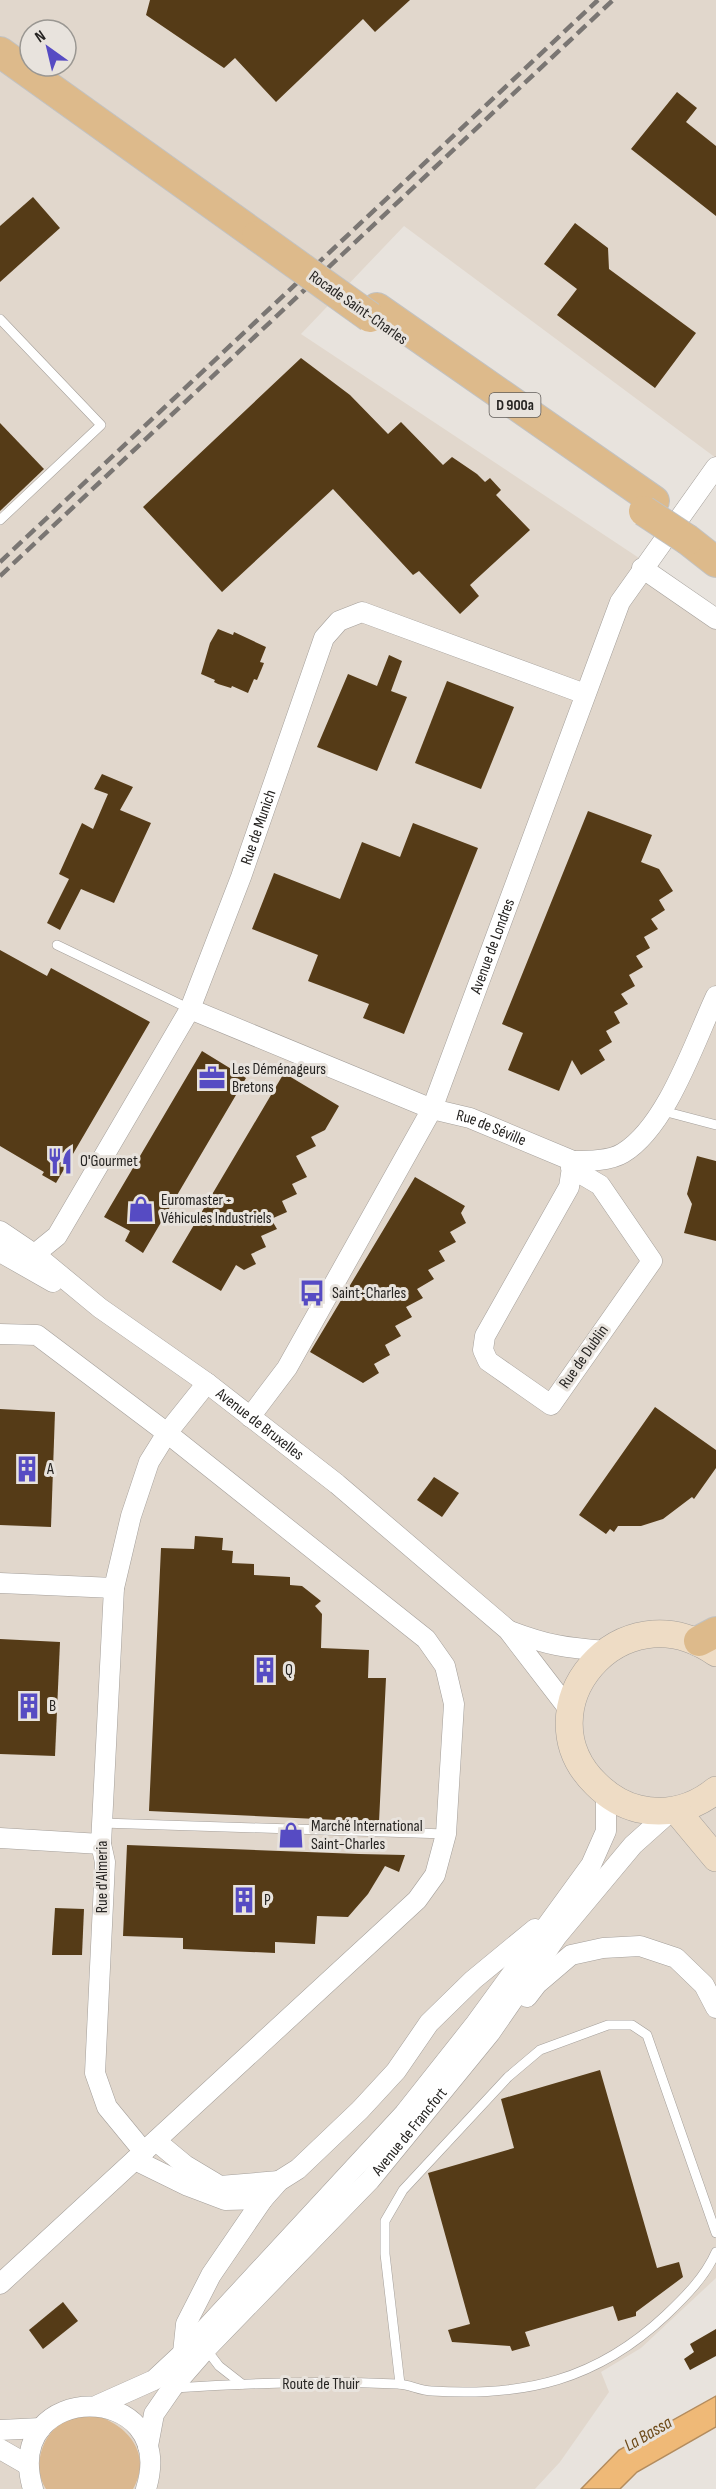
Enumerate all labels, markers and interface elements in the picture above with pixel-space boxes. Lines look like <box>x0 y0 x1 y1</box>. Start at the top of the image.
north arrow <box>18 18 78 78</box>
text: N <box>32 27 49 47</box>
street label: Rocade Saint-Charles <box>305 267 411 349</box>
road number: D 900a <box>490 393 540 417</box>
street label: Rue de Munich <box>237 787 280 867</box>
street label: Avenue de Londres <box>466 896 519 997</box>
place label: Les Déménageurs Bretons <box>232 1060 326 1097</box>
office icon: Les Déménageurs Bretons <box>197 1063 227 1093</box>
street label: Rue de Séville <box>455 1106 529 1150</box>
restaurant icon: O'Gourmet <box>45 1146 75 1176</box>
place label: O'Gourmet <box>80 1152 138 1171</box>
place label: Euromaster - Véhicules Industriels <box>161 1191 272 1228</box>
shop icon: Euromaster - Véhicules Industriels <box>126 1194 156 1224</box>
bus stop icon: Saint-Charles <box>297 1278 327 1308</box>
place label: Saint-Charles <box>332 1284 406 1303</box>
street label: Rue de Dublin <box>555 1322 613 1392</box>
street label: Avenue de Bruxelles <box>211 1383 308 1464</box>
building icon: A <box>12 1454 42 1484</box>
place label: A <box>46 1460 54 1479</box>
building icon: Q <box>250 1655 280 1685</box>
place label: Q <box>285 1661 293 1680</box>
building icon: B <box>14 1691 44 1721</box>
place label: B <box>49 1697 56 1716</box>
place label: Marché International Saint-Charles <box>311 1817 423 1854</box>
shop icon: Marché International Saint-Charles <box>276 1820 306 1850</box>
street label: Rue d'Almeria <box>93 1841 112 1913</box>
building icon: P <box>229 1885 259 1915</box>
place label: P <box>264 1891 271 1910</box>
street label: Avenue de Francfort <box>367 2084 451 2180</box>
street label: Route de Thuir <box>282 2375 360 2394</box>
water label: La Bassa <box>620 2412 676 2456</box>

